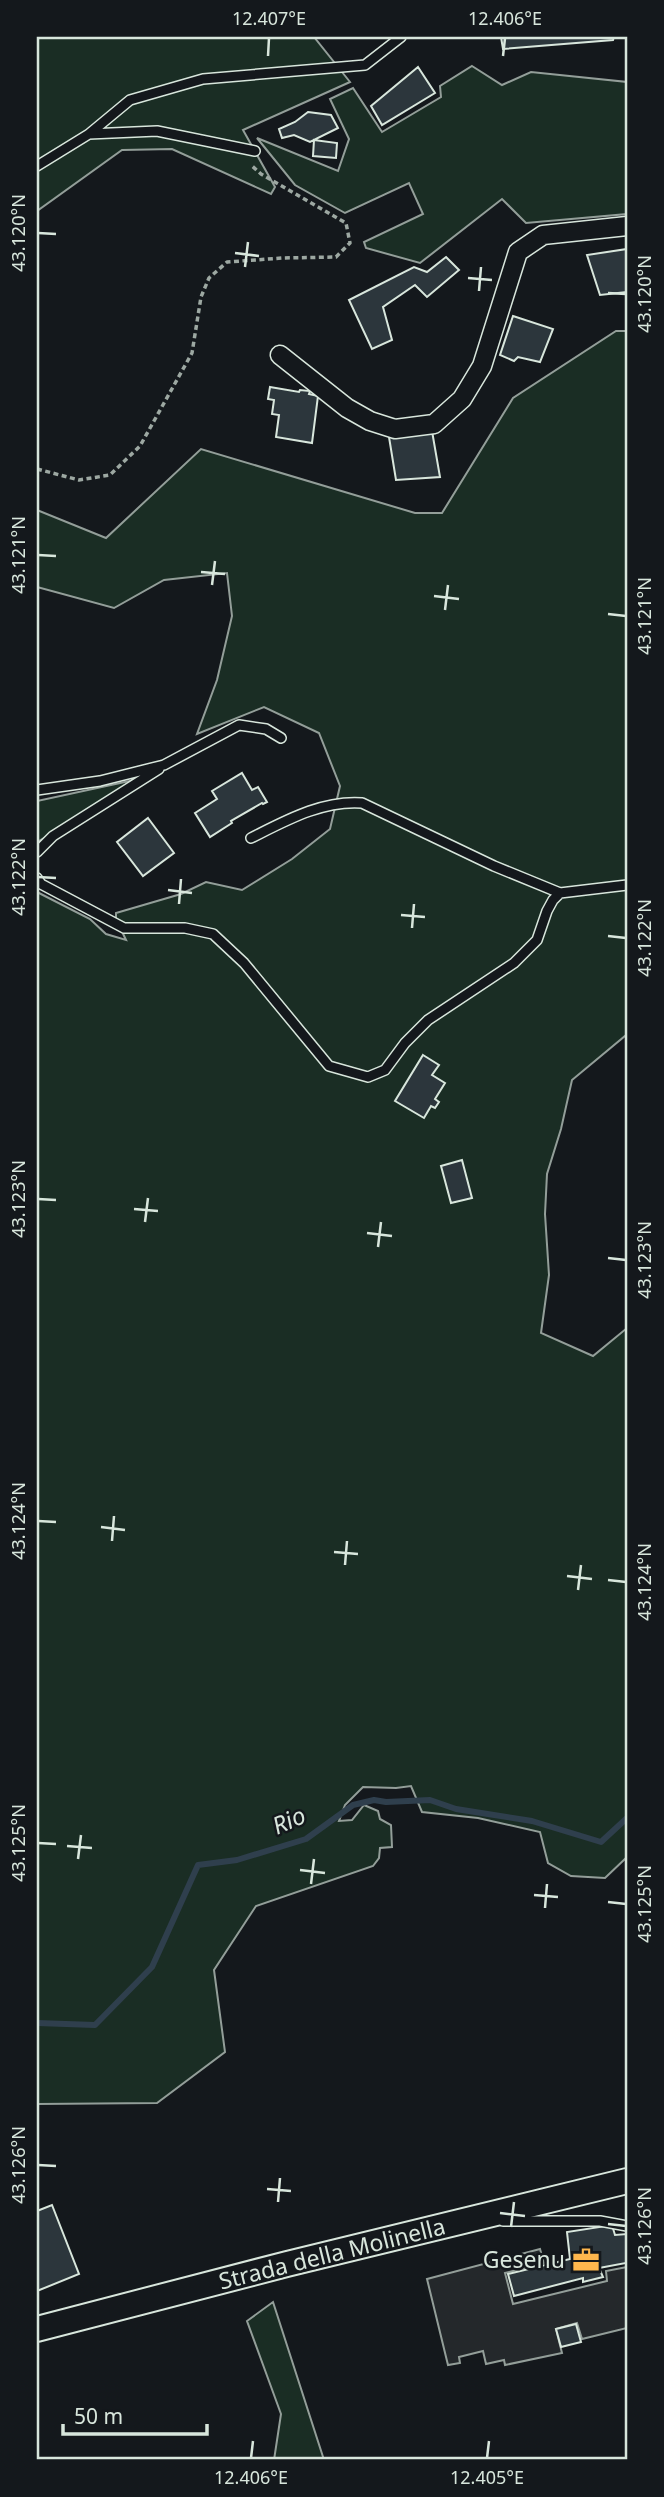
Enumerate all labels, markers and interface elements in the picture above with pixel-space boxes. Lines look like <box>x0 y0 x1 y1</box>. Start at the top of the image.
text: 12.407°E <box>232 6 306 30</box>
text: 12.406°E <box>468 6 542 30</box>
text: 43.120°N <box>6 194 30 272</box>
text: 43.120°N <box>632 255 656 333</box>
text: 43.121°N <box>6 516 30 594</box>
text: 43.121°N <box>632 577 656 655</box>
text: 43.122°N <box>6 838 30 916</box>
text: 43.122°N <box>632 899 656 977</box>
text: 43.123°N <box>6 1160 30 1238</box>
text: 43.123°N <box>632 1221 656 1299</box>
text: 43.124°N <box>6 1482 30 1560</box>
text: 43.124°N <box>632 1543 656 1621</box>
water label: Rio <box>266 1798 310 1842</box>
text: 43.125°N <box>6 1804 30 1882</box>
text: 43.125°N <box>632 1865 656 1943</box>
text: 43.126°N <box>6 2126 30 2204</box>
text: 43.126°N <box>632 2187 656 2265</box>
street label: Strada della Molinella <box>215 2209 448 2297</box>
place label: Gesenu <box>483 2243 565 2275</box>
office icon: Gesenu <box>571 2245 601 2275</box>
scale bar <box>63 2392 206 2436</box>
text: 50 m <box>74 2402 123 2430</box>
text: 12.406°E <box>214 2465 288 2489</box>
text: 12.405°E <box>450 2465 524 2489</box>

